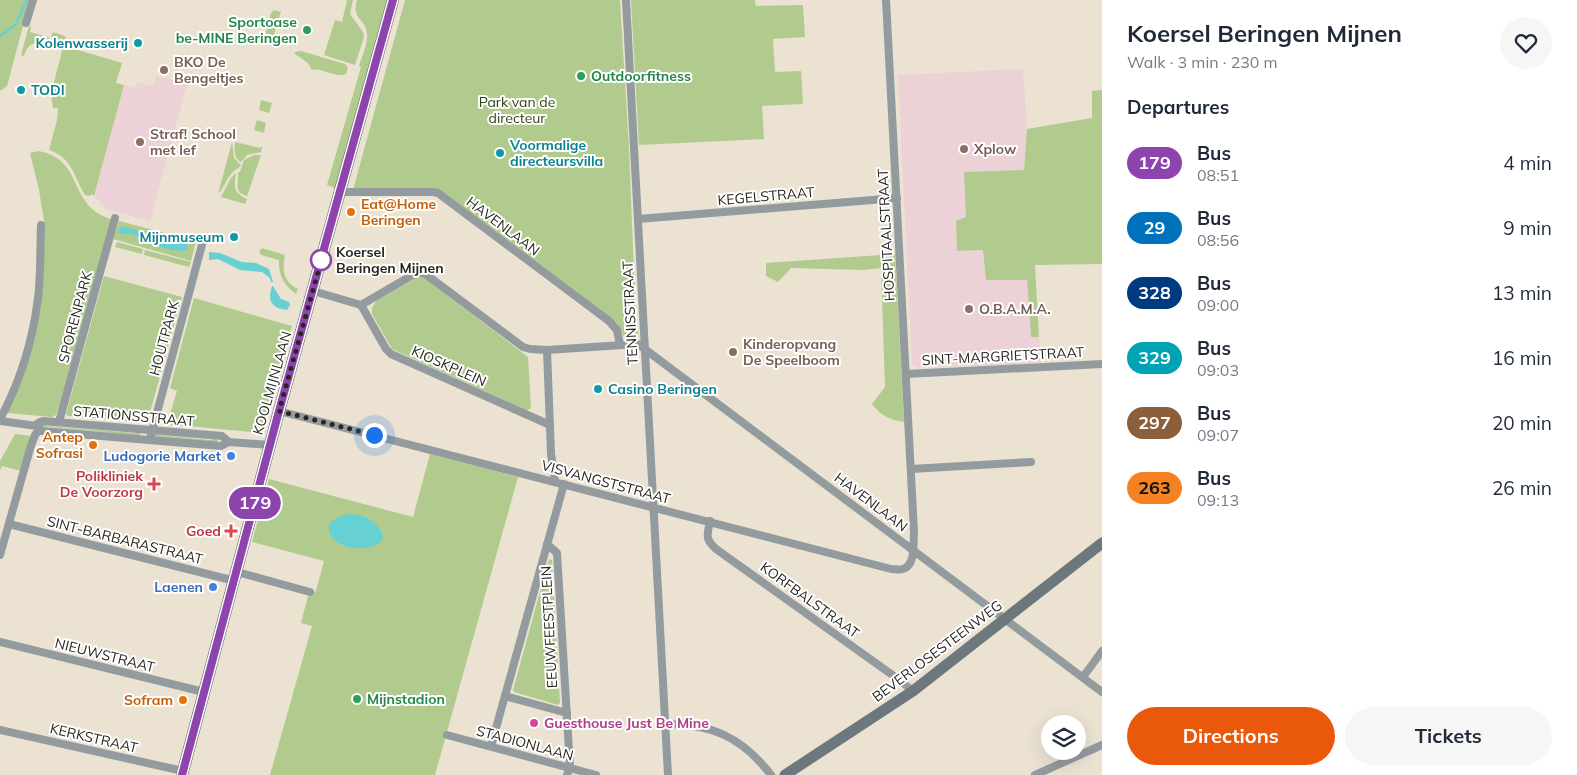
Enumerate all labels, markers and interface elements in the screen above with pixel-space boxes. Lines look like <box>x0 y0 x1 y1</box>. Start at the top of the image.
place label: Sportoase be-MINE Beringen <box>176 13 297 47</box>
button: heart <box>1500 17 1552 69</box>
text: Koersel Beringen Mijnen <box>1127 18 1402 48</box>
marker: Sportoase be-MINE Beringen <box>301 24 313 36</box>
place label: Kolenwasserij <box>35 34 128 52</box>
marker: Kolenwasserij <box>132 37 144 49</box>
text: Walk · 3 min · 230 m <box>1127 52 1278 72</box>
place label: BKO De Bengeltjes <box>174 53 243 87</box>
marker: BKO De Bengeltjes <box>158 64 170 76</box>
place label: Outdoorfitness <box>591 67 691 85</box>
marker: Outdoorfitness <box>575 70 587 82</box>
place label: TODI <box>31 81 65 99</box>
marker: TODI <box>15 84 27 96</box>
park label: Park van de directeur <box>479 93 555 127</box>
text: Departures <box>1127 95 1229 119</box>
place label: Straf! School met lef <box>150 125 236 159</box>
marker: Straf! School met lef <box>134 136 146 148</box>
place label: Voormalige directeursvilla <box>509 136 603 170</box>
place label: Xplow <box>973 140 1017 158</box>
text: Bus <box>1197 141 1231 165</box>
marker: Xplow <box>958 143 970 155</box>
marker: Voormalige directeursvilla <box>494 147 506 159</box>
text: 179 <box>1138 151 1171 174</box>
text: 4 min <box>1503 151 1552 175</box>
text: 08:51 <box>1197 165 1239 185</box>
street label: HOSPITAALSTRAAT <box>874 168 898 302</box>
street label: KEGELSTRAAT <box>717 183 816 209</box>
street label: HAVENLAAN <box>463 193 543 259</box>
place label: Eat@Home Beringen <box>361 195 436 229</box>
marker: Eat@Home Beringen <box>345 206 357 218</box>
text: Bus <box>1197 206 1231 230</box>
text: 29 <box>1144 216 1165 239</box>
text: 9 min <box>1503 216 1552 240</box>
place label: Mijnmuseum <box>140 228 224 246</box>
text: 08:56 <box>1197 230 1239 250</box>
marker: Mijnmuseum <box>228 231 240 243</box>
place label: Koersel Beringen Mijnen <box>336 243 444 277</box>
marker: Koersel Beringen Mijnen <box>310 249 332 271</box>
street label: TENNISSTRAAT <box>618 260 642 366</box>
street label: SPORENPARK <box>54 268 96 365</box>
text: Bus <box>1197 271 1231 295</box>
text: 328 <box>1138 281 1171 304</box>
text: 13 min <box>1492 281 1552 305</box>
text: 09:00 <box>1197 295 1239 315</box>
street label: HOUTPARK <box>145 297 183 378</box>
place label: O.B.A.M.A. <box>979 300 1051 318</box>
marker: O.B.A.M.A. <box>963 303 975 315</box>
street label: KOOLMIJNLAAN <box>249 329 295 437</box>
place label: Kinderopvang De Speelboom <box>743 335 840 369</box>
text: Bus <box>1197 336 1231 360</box>
street label: KIOSKPLEIN <box>409 342 489 390</box>
street label: SINT-MARGRIETSTRAAT <box>921 343 1085 369</box>
marker: Kinderopvang De Speelboom <box>727 346 739 358</box>
text: 329 <box>1138 346 1171 369</box>
text: 16 min <box>1492 346 1552 370</box>
text: 09:03 <box>1197 360 1239 380</box>
place label: Casino Beringen <box>608 380 717 398</box>
marker: Casino Beringen <box>592 383 604 395</box>
text: Bus <box>1197 401 1231 425</box>
street label: STATIONSSTRAAT <box>73 402 196 430</box>
text: 297 <box>1138 411 1171 434</box>
text: 20 min <box>1492 411 1552 435</box>
your location <box>362 423 387 448</box>
text: 09:07 <box>1197 425 1239 445</box>
place label: Antep Sofrasi <box>36 428 83 462</box>
marker: Antep Sofrasi <box>87 439 99 451</box>
place label: Ludogorie Market <box>103 447 222 465</box>
marker: Ludogorie Market <box>225 450 237 462</box>
street label: VISVANGSTSTRAAT <box>539 456 673 508</box>
text: Bus <box>1197 466 1231 490</box>
place label: Polikliniek De Voorzorg <box>60 467 143 501</box>
street label: HAVENLAAN <box>831 469 911 535</box>
text: 263 <box>1138 476 1171 499</box>
text: 26 min <box>1492 476 1552 500</box>
marker: Polikliniek De Voorzorg <box>147 477 161 491</box>
line badge: 179 <box>226 487 284 519</box>
text: 09:13 <box>1197 490 1239 510</box>
text: 179 <box>239 491 271 514</box>
street label: SINT-BARBARASTRAAT <box>45 512 205 568</box>
place label: Goed <box>186 522 221 540</box>
marker: Goed <box>225 525 237 537</box>
street label: KORFBALSTRAAT <box>757 558 864 642</box>
street label: EEUWFEESTPLEIN <box>537 565 561 689</box>
place label: Laenen <box>154 578 203 596</box>
marker: Laenen <box>207 581 219 593</box>
street label: BEVERLOSESTEENWEG <box>868 596 1006 706</box>
street label: NIEUWSTRAAT <box>53 634 157 676</box>
place label: Mijnstadion <box>367 690 445 708</box>
place label: Sofram <box>124 691 173 709</box>
marker: Mijnstadion <box>351 693 363 705</box>
marker: Sofram <box>177 694 189 706</box>
button: Directions <box>1127 707 1335 765</box>
button: Tickets <box>1345 707 1552 765</box>
place label: Guesthouse Just Be Mine <box>544 714 709 732</box>
map controls <box>1041 715 1086 760</box>
button: layers <box>1041 715 1086 760</box>
marker: Guesthouse Just Be Mine <box>528 717 540 729</box>
street label: KERKSTRAAT <box>48 719 140 757</box>
street label: STADIONLAAN <box>474 721 576 765</box>

